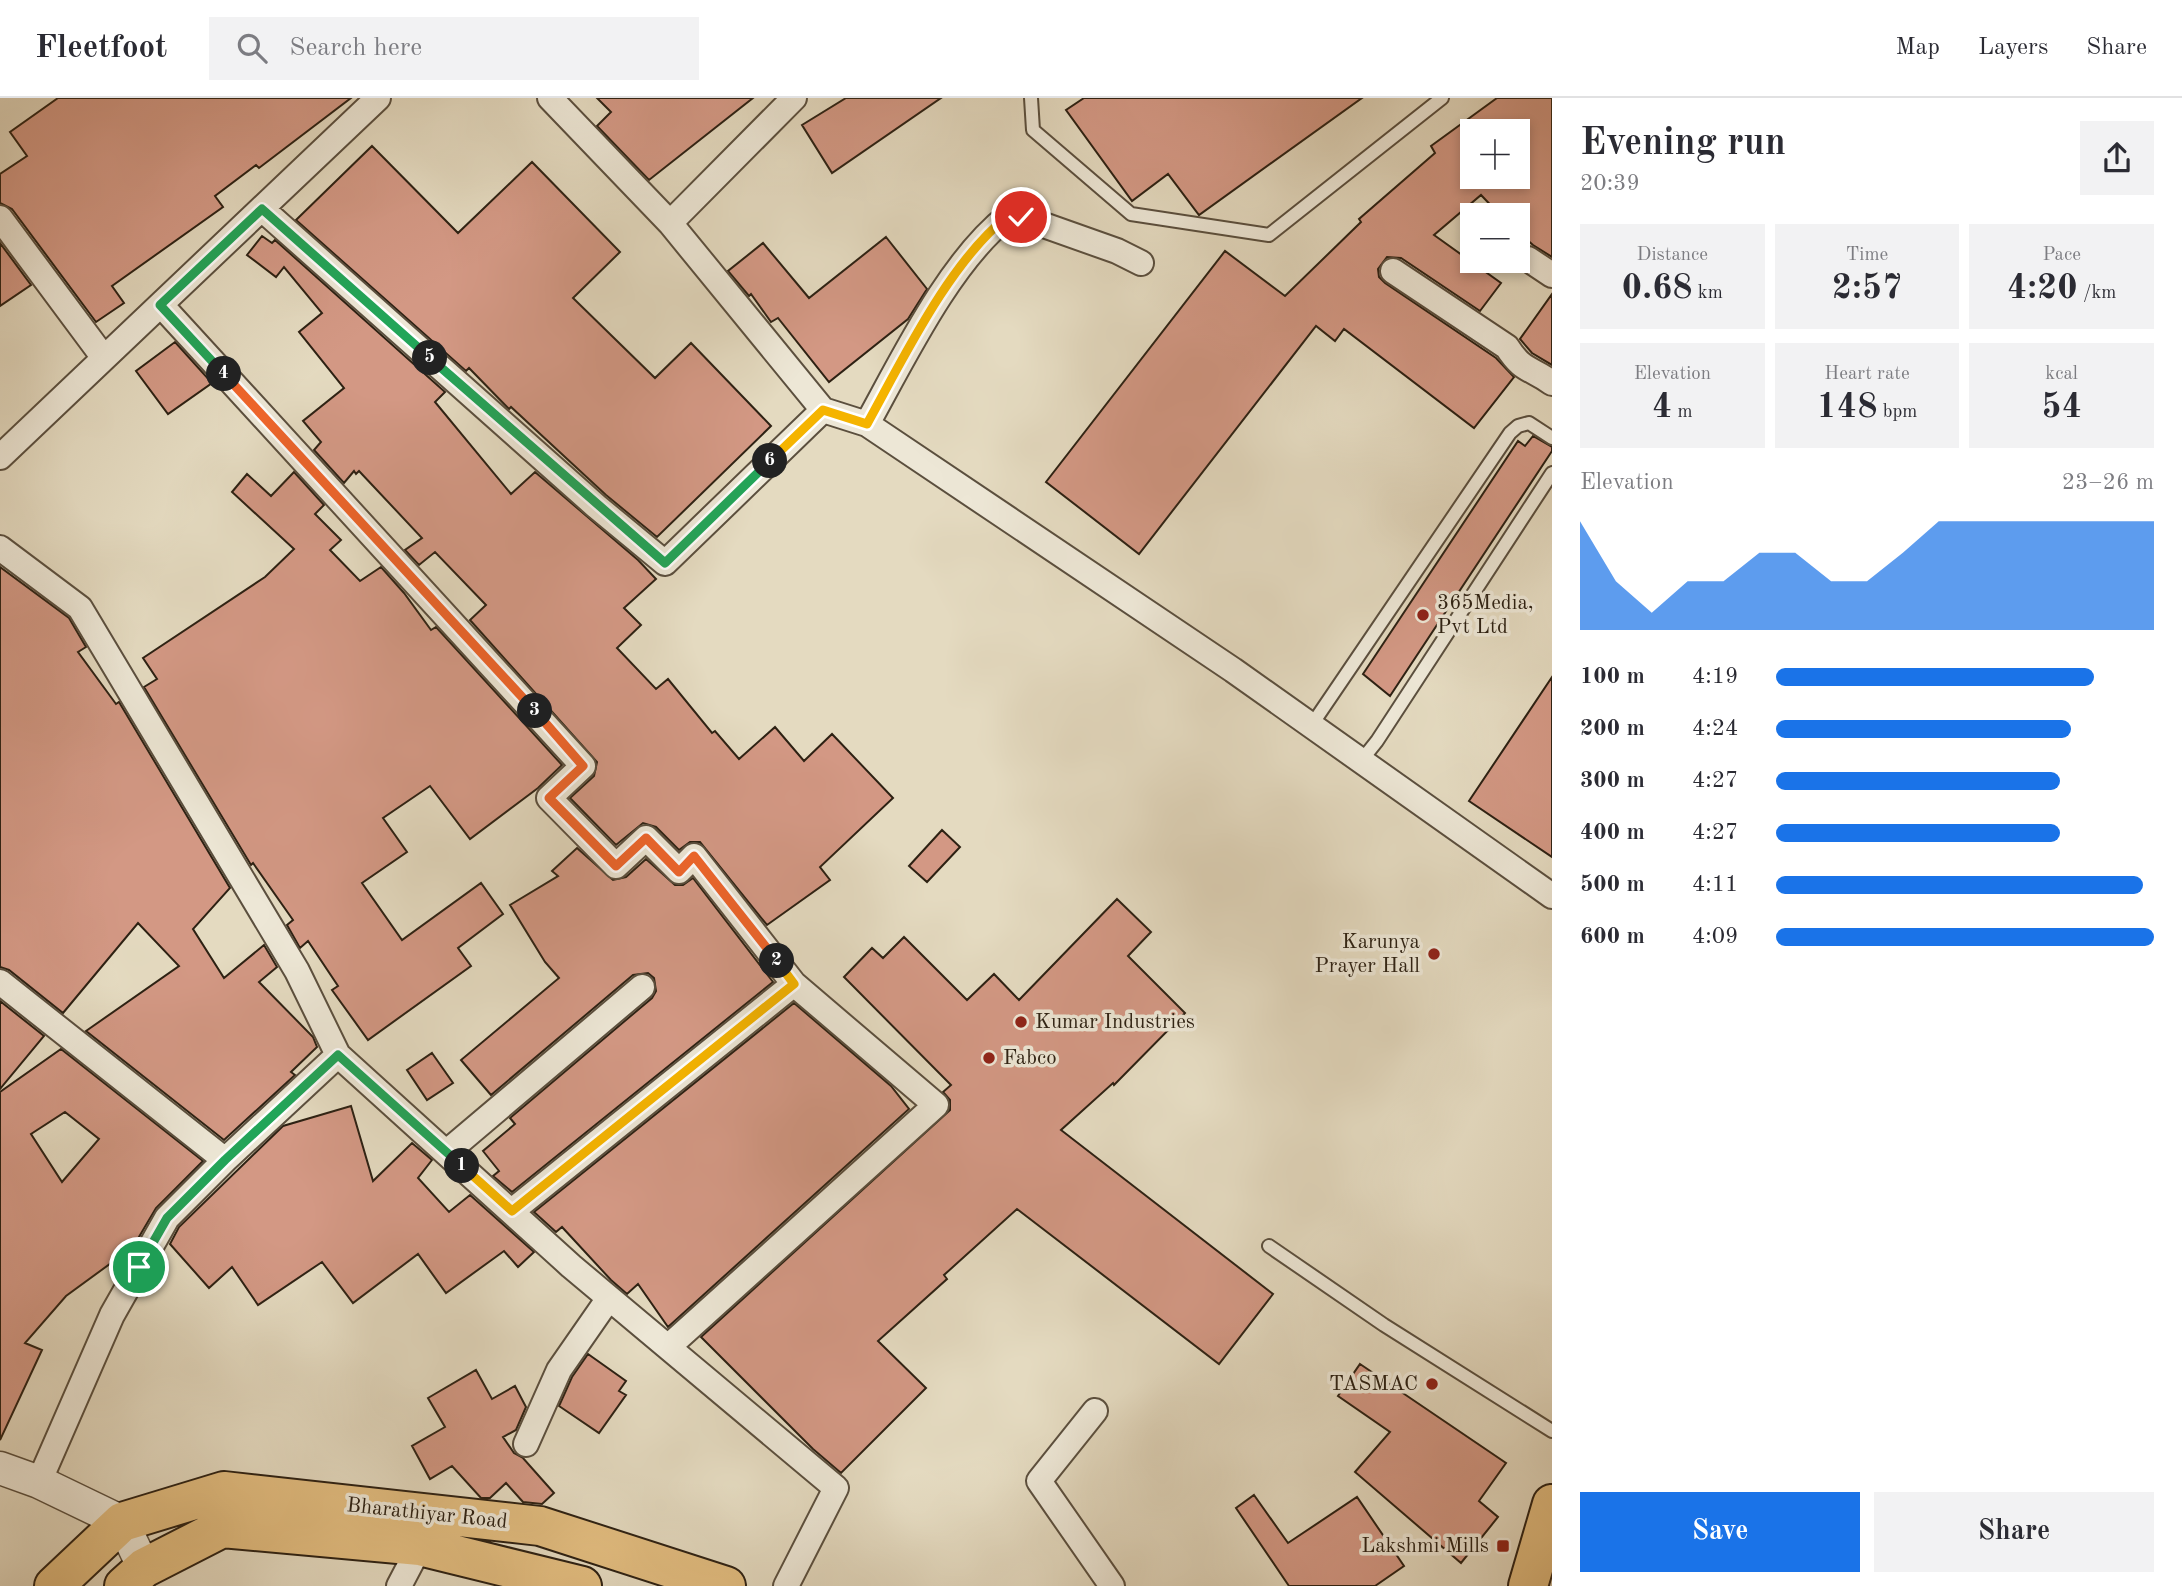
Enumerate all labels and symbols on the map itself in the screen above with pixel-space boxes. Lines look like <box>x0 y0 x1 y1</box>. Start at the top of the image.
pin <box>991 187 1051 247</box>
pin: 5 <box>412 341 448 376</box>
pin: 4 <box>206 356 242 392</box>
pin: 6 <box>752 444 788 478</box>
place label: 365Media, Pvt Ltd <box>1437 593 1534 638</box>
marker: 365Media, Pvt Ltd <box>1415 607 1431 623</box>
pin: 3 <box>518 694 552 728</box>
place label: Karunya Prayer Hall <box>1315 932 1420 977</box>
pin: 2 <box>760 944 794 978</box>
marker: Karunya Prayer Hall <box>1426 946 1442 962</box>
place label: Kumar Industries <box>1035 1012 1195 1033</box>
marker: Kumar Industries <box>1013 1014 1029 1030</box>
place label: Fabco <box>1003 1048 1057 1069</box>
marker: Fabco <box>981 1050 997 1066</box>
pin: 1 <box>444 1148 480 1184</box>
pin <box>109 1237 169 1297</box>
place label: TASMAC <box>1329 1374 1418 1395</box>
marker: TASMAC <box>1424 1376 1440 1392</box>
street label: Bharathiyar Road <box>345 1495 509 1533</box>
place label: Lakshmi Mills <box>1361 1536 1489 1557</box>
marker: Lakshmi Mills <box>1495 1538 1511 1554</box>

